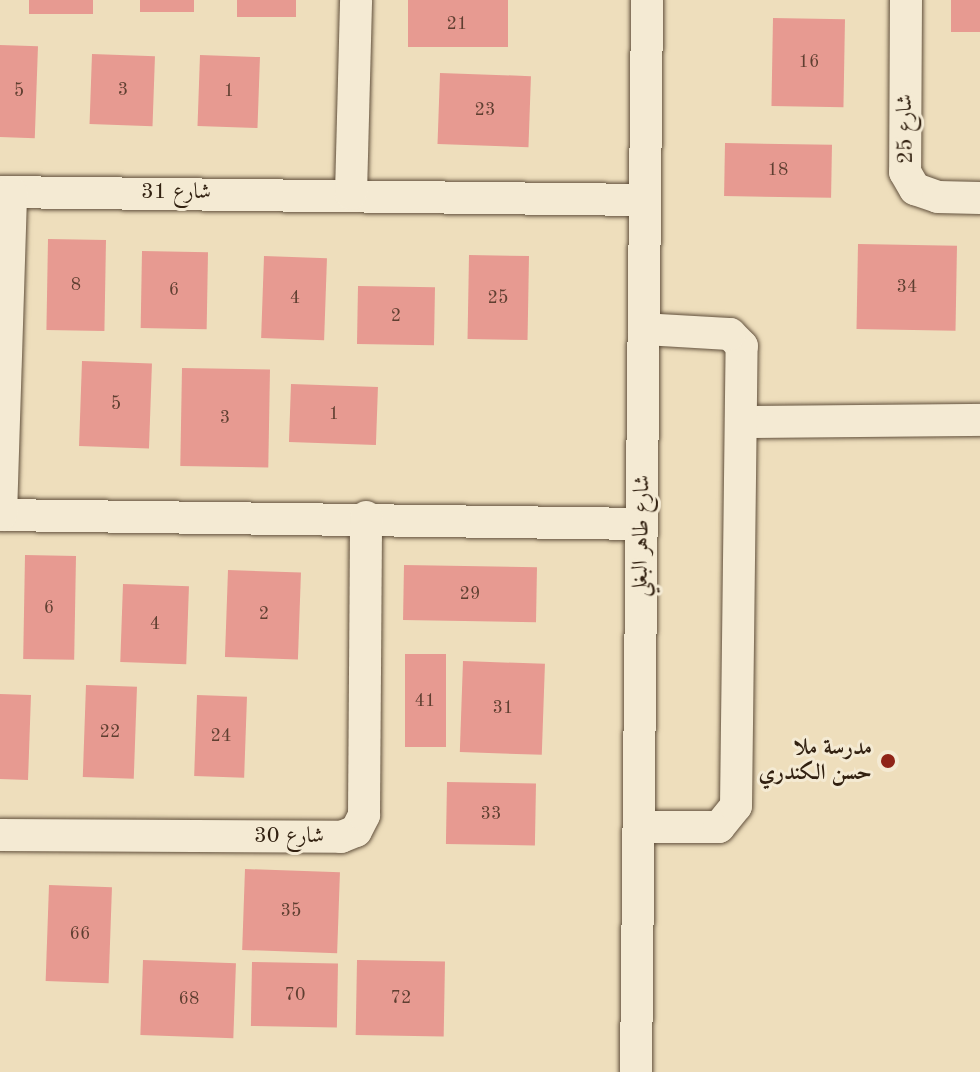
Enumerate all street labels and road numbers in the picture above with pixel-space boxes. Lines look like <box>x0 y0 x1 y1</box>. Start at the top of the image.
street label: شارع 25 <box>892 94 920 164</box>
street label: شارع 31 <box>141 180 211 206</box>
street label: شارع طاهر البغلي <box>628 475 656 597</box>
street label: شارع 30 <box>254 824 324 850</box>

